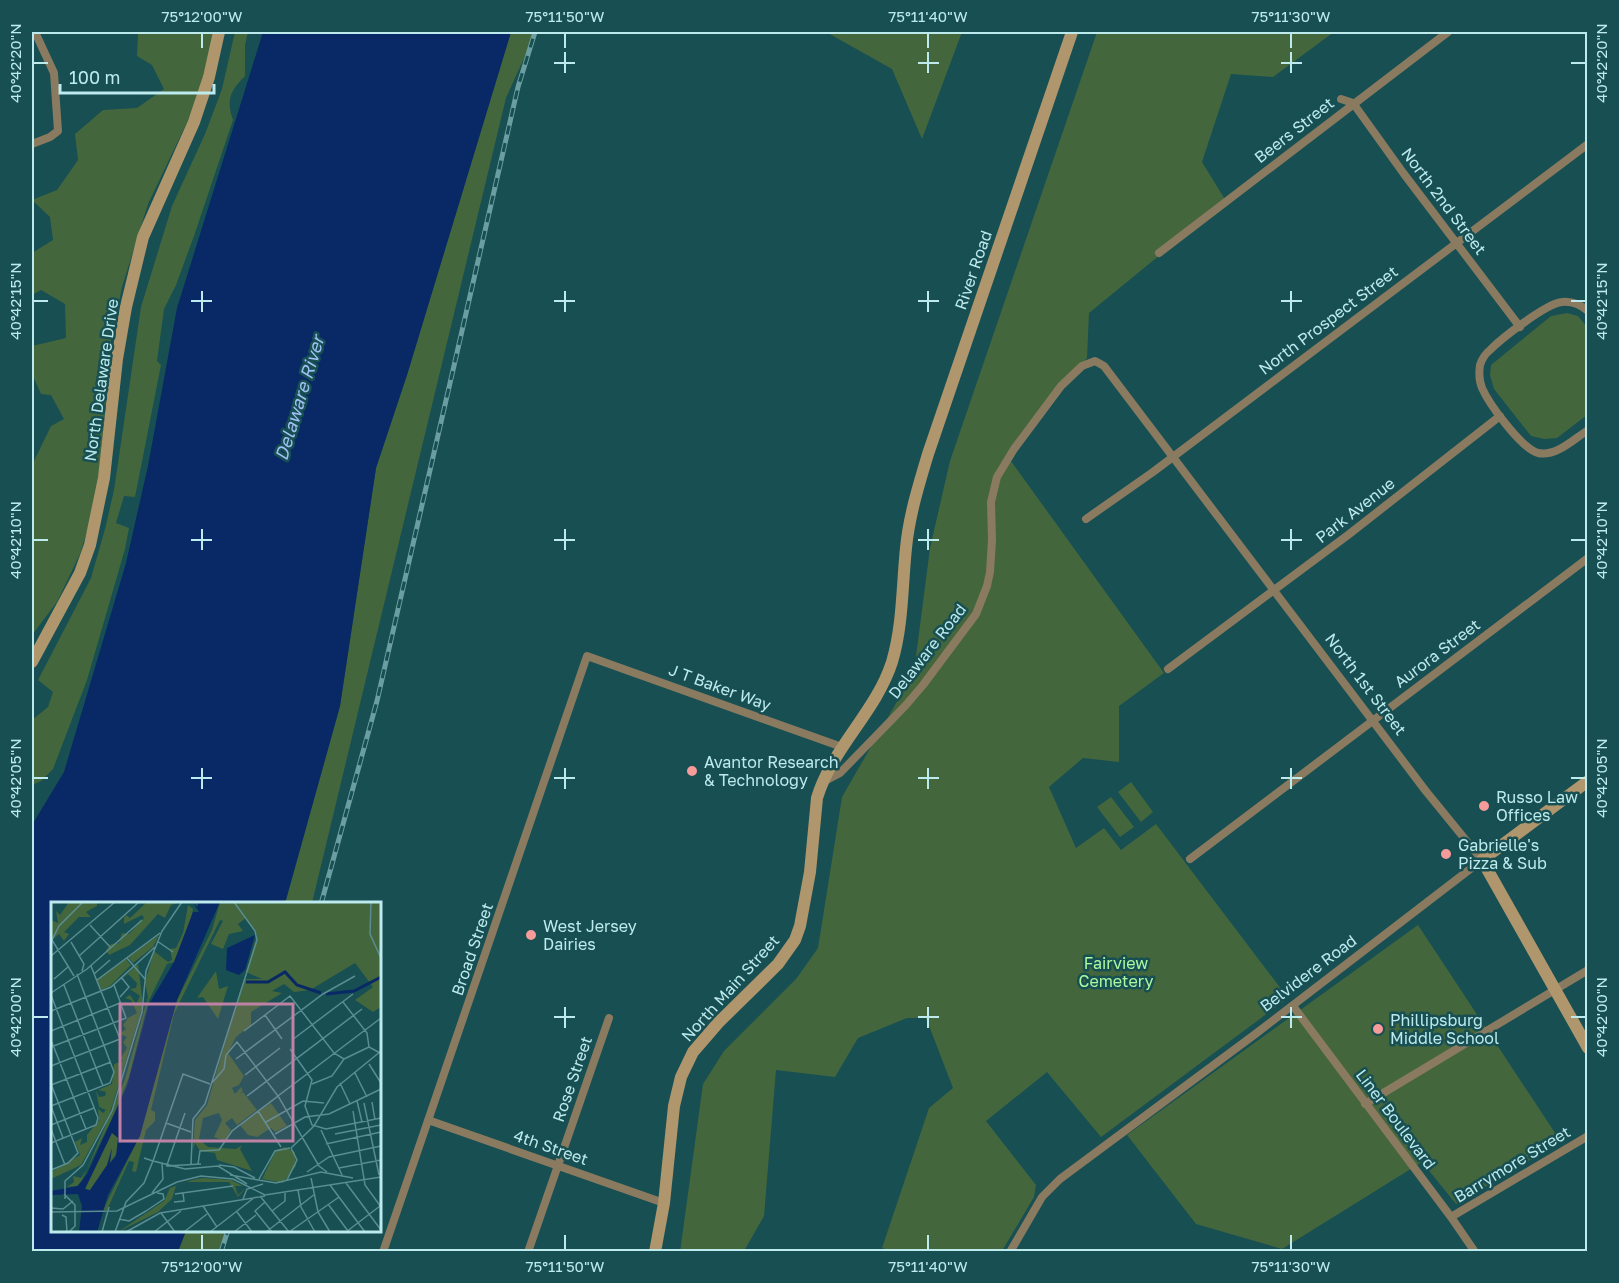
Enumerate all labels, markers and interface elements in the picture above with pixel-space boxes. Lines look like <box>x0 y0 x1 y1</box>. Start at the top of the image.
text: 75°12'00"W <box>162 7 242 25</box>
text: 75°11'50"W <box>526 7 604 25</box>
text: 75°11'40"W <box>888 7 968 25</box>
text: 75°11'30"W <box>1252 7 1330 25</box>
text: 40°42'20"N <box>6 23 24 103</box>
text: 40°42'20"N <box>1592 23 1610 103</box>
scale bar <box>60 57 214 95</box>
text: 100 m <box>69 66 120 88</box>
street label: Beers Street <box>1250 93 1338 167</box>
street label: North 2nd Street <box>1397 144 1491 258</box>
street label: River Road <box>950 228 996 312</box>
street label: North Prospect Street <box>1255 261 1401 379</box>
text: 40°42'15"N <box>6 262 24 340</box>
text: 40°42'15"N <box>1592 262 1610 340</box>
street label: North Delaware Drive <box>80 298 122 462</box>
water label: Delaware River <box>270 330 329 463</box>
street label: Park Avenue <box>1311 473 1399 547</box>
text: 40°42'10"N <box>6 501 24 579</box>
text: 40°42'10"N <box>1592 501 1610 579</box>
street label: Delaware Road <box>884 600 970 702</box>
street label: Aurora Street <box>1390 614 1484 692</box>
street label: North 1st Street <box>1321 629 1411 739</box>
street label: J T Baker Way <box>666 659 774 715</box>
text: 40°42'05"N <box>6 738 24 818</box>
text: 40°42'05"N <box>1592 738 1610 818</box>
place label: Avantor Research & Technology <box>704 752 839 790</box>
marker: Avantor Research & Technology <box>685 764 699 778</box>
place label: Russo Law Offices <box>1496 787 1578 825</box>
marker: Russo Law Offices <box>1477 799 1491 813</box>
place label: Gabrielle's Pizza & Sub <box>1458 835 1547 873</box>
marker: Gabrielle's Pizza & Sub <box>1439 847 1453 861</box>
street label: Broad Street <box>447 900 497 998</box>
inset map <box>51 902 381 1232</box>
place label: West Jersey Dairies <box>543 916 637 954</box>
marker: West Jersey Dairies <box>524 928 538 942</box>
street label: North Main Street <box>677 930 783 1046</box>
street label: Belvidere Road <box>1256 930 1360 1016</box>
park label: Fairview Cemetery <box>1079 953 1154 991</box>
text: 40°42'00"N <box>6 977 24 1057</box>
text: 40°42'00"N <box>1592 977 1610 1057</box>
place label: Phillipsburg Middle School <box>1390 1010 1499 1048</box>
marker: Phillipsburg Middle School <box>1371 1022 1385 1036</box>
street label: Rose Street <box>548 1033 596 1125</box>
street label: Liner Boulevard <box>1352 1065 1440 1173</box>
street label: Barrymore Street <box>1450 1121 1574 1207</box>
street label: 4th Street <box>511 1125 591 1169</box>
text: 75°12'00"W <box>162 1257 242 1275</box>
text: 75°11'50"W <box>526 1257 604 1275</box>
text: 75°11'40"W <box>888 1257 968 1275</box>
text: 75°11'30"W <box>1252 1257 1330 1275</box>

